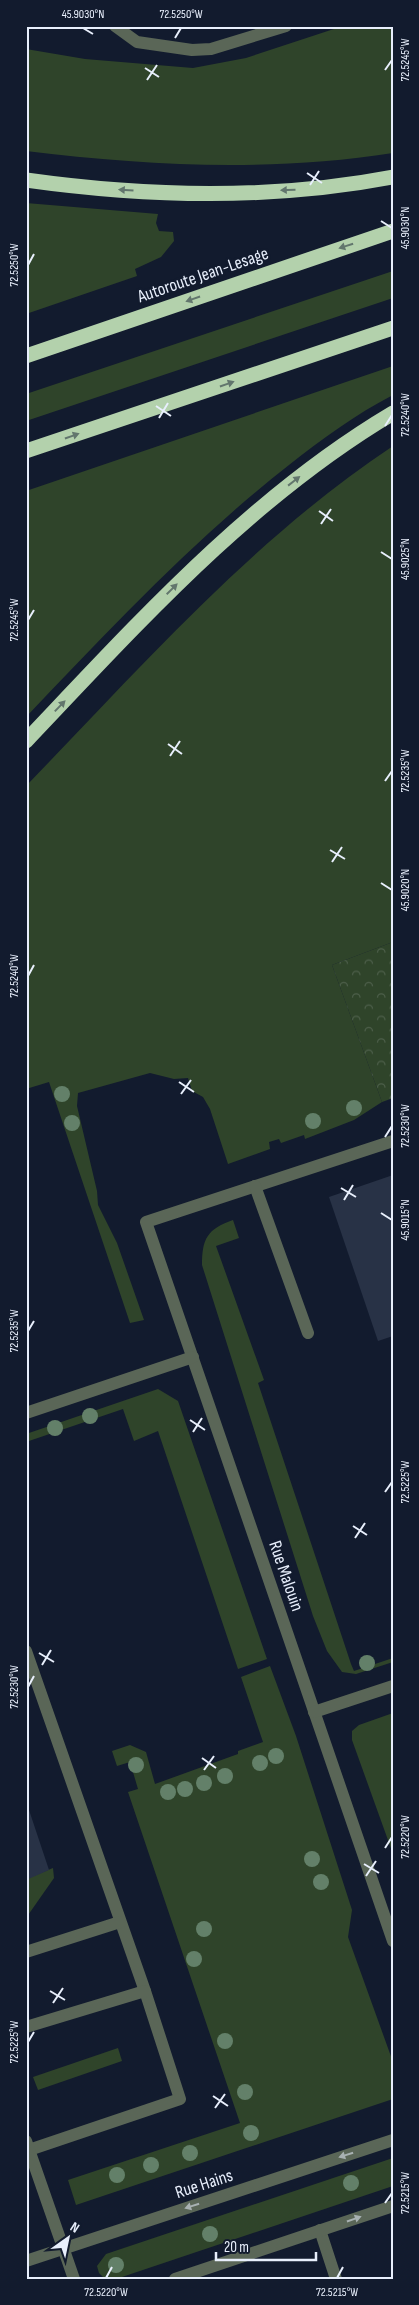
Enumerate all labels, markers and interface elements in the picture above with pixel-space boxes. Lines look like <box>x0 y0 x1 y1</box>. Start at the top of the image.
text: 45.9030°N <box>62 7 104 22</box>
text: 72.5250°W <box>159 7 203 22</box>
text: 72.5245°W <box>398 38 413 81</box>
one-way arrow <box>118 186 134 194</box>
one-way arrow <box>280 186 296 194</box>
text: 45.9030°N <box>398 207 413 249</box>
text: 72.5250°W <box>7 243 22 287</box>
street label: Autoroute Jean-Lesage <box>134 243 271 308</box>
one-way arrow <box>339 243 354 250</box>
one-way arrow <box>185 296 200 303</box>
one-way arrow <box>219 380 234 387</box>
text: 72.5240°W <box>398 393 413 437</box>
one-way arrow <box>65 432 80 439</box>
one-way arrow <box>287 476 300 487</box>
text: 45.9025°N <box>398 538 413 580</box>
one-way arrow <box>166 583 178 595</box>
text: 72.5245°W <box>7 598 22 641</box>
one-way arrow <box>54 700 66 712</box>
text: 72.5235°W <box>398 749 413 792</box>
text: 45.9020°N <box>398 869 413 911</box>
text: 72.5240°W <box>7 954 22 998</box>
text: 72.5230°W <box>398 1104 413 1148</box>
text: 45.9015°N <box>398 1199 413 1241</box>
text: 72.5235°W <box>7 1309 22 1352</box>
text: 72.5225°W <box>398 1460 413 1503</box>
street label: Rue Malouin <box>264 1538 308 1614</box>
text: 72.5230°W <box>7 1665 22 1709</box>
text: 72.5220°W <box>398 1815 413 1859</box>
text: 72.5225°W <box>7 2020 22 2063</box>
one-way arrow <box>339 2152 354 2159</box>
street label: Rue Hains <box>172 2165 236 2203</box>
text: 72.5215°W <box>398 2172 413 2214</box>
one-way arrow <box>185 2203 200 2211</box>
north arrow <box>42 2212 92 2262</box>
one-way arrow <box>347 2215 362 2223</box>
text: N <box>67 2218 83 2237</box>
scale bar <box>216 2230 316 2262</box>
text: 20 m <box>224 2238 249 2257</box>
text: 72.5220°W <box>84 2285 128 2300</box>
text: 72.5215°W <box>316 2285 358 2300</box>

